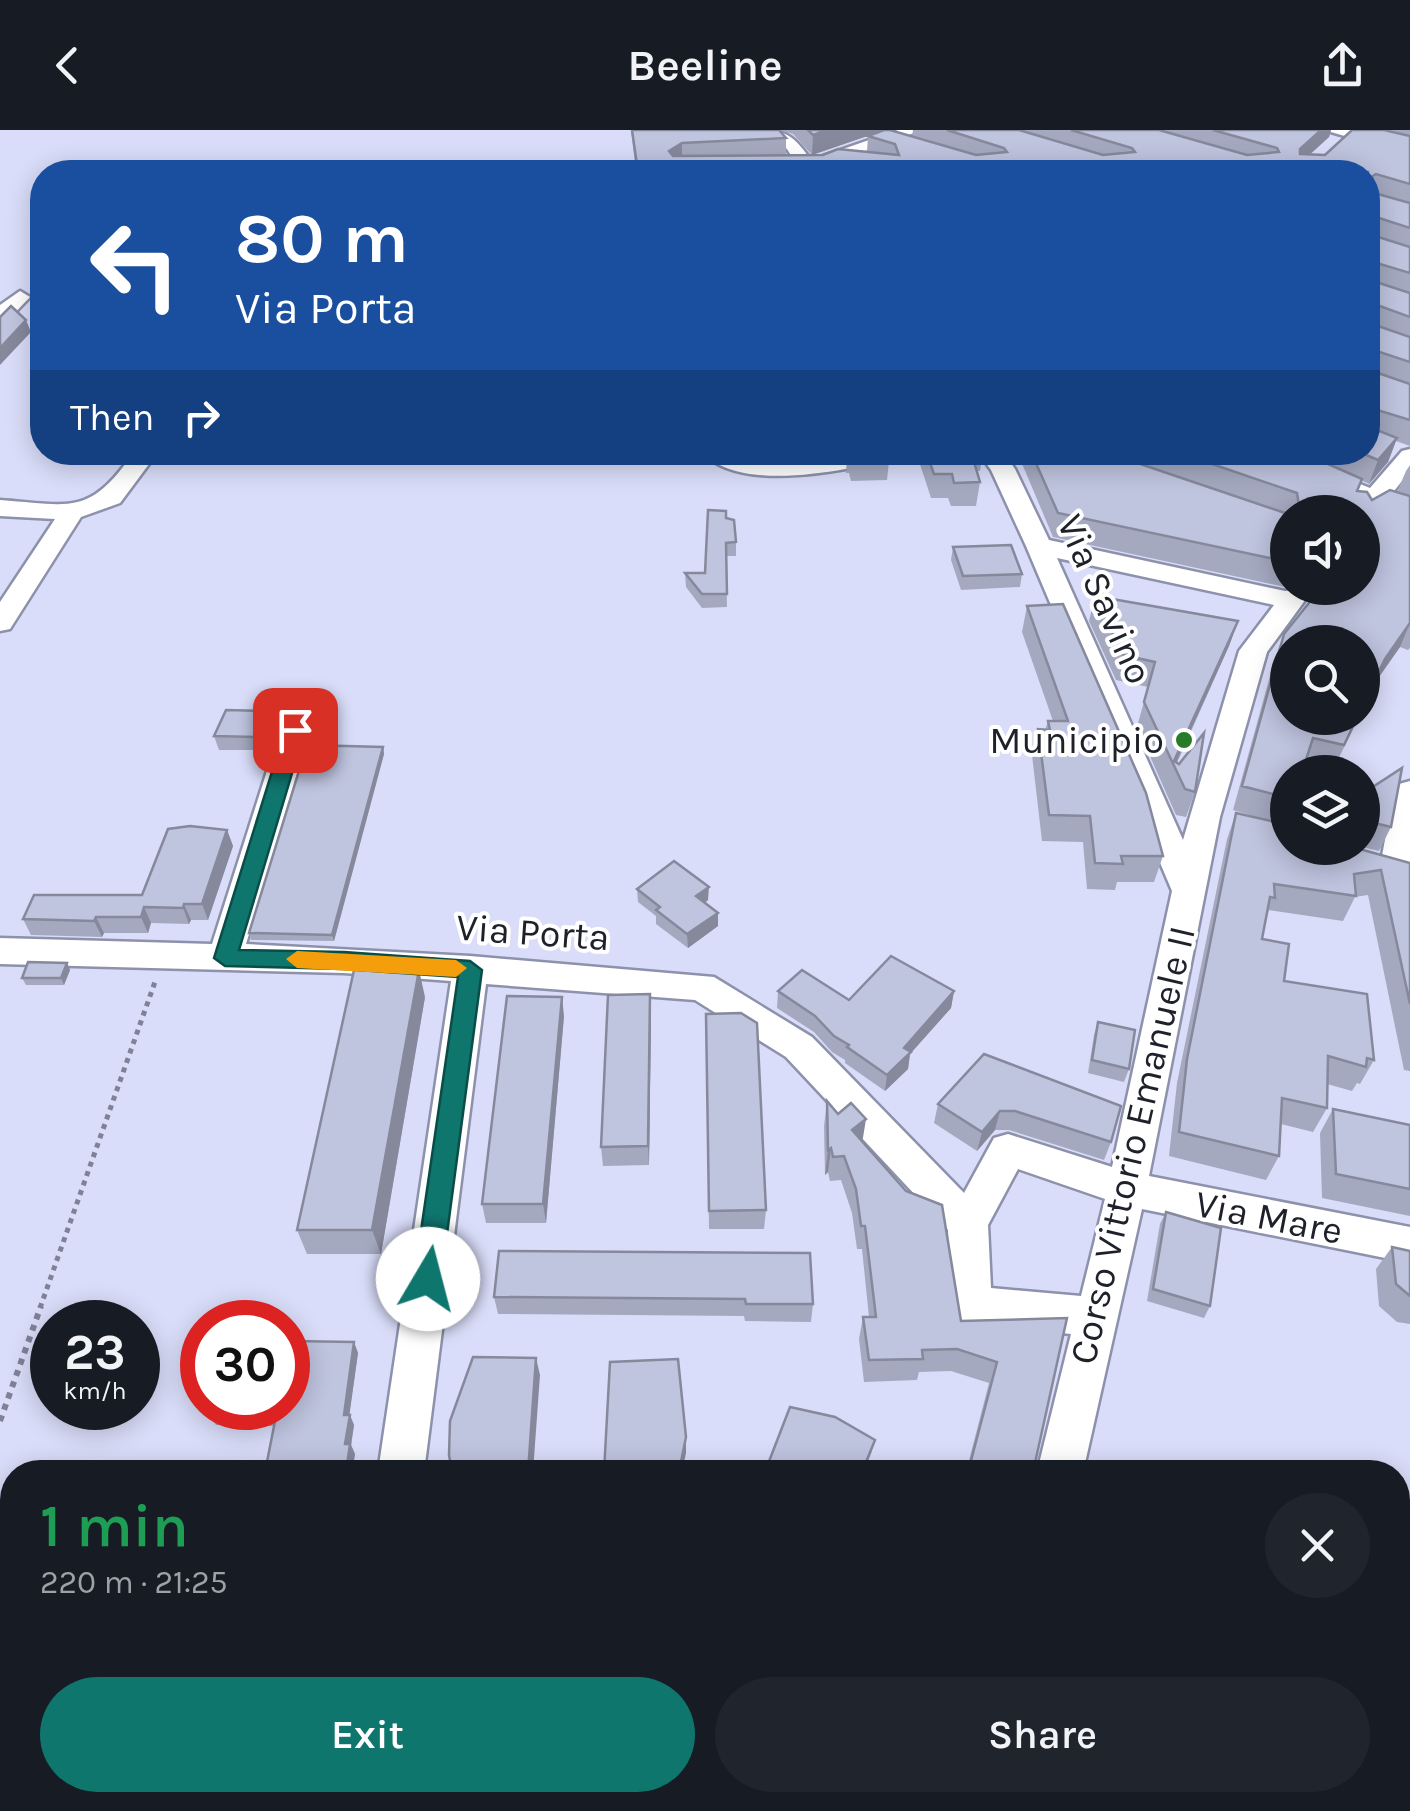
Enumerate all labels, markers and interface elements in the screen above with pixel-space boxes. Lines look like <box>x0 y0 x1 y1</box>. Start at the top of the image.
icon: back <box>40 38 95 93</box>
icon: share <box>1315 38 1370 93</box>
text: Beeline <box>627 39 783 91</box>
text: 80 m <box>235 198 409 280</box>
icon: left <box>70 200 200 330</box>
text: Via Porta <box>235 282 417 334</box>
icon: right <box>174 390 229 445</box>
text: Then <box>70 395 154 440</box>
map controls <box>1270 495 1380 865</box>
button: sound <box>1270 495 1380 605</box>
street label: Via Savino <box>1047 508 1162 691</box>
button: search <box>1270 625 1380 735</box>
pin <box>253 688 338 773</box>
icon: arrive <box>268 703 323 758</box>
place label: Municipio <box>989 718 1164 763</box>
marker: Municipio <box>1173 729 1195 751</box>
button: layers <box>1270 755 1380 865</box>
street label: Via Porta <box>455 905 611 960</box>
street label: Corso Vittorio Emanuele II <box>1060 922 1205 1369</box>
street label: Via Mare <box>1191 1181 1346 1254</box>
position arrow <box>376 1227 480 1331</box>
speed limit sign: 30 <box>180 1300 310 1430</box>
text: 23 <box>64 1323 126 1382</box>
text: km/h <box>63 1376 127 1405</box>
text: 1 min <box>40 1491 189 1561</box>
button: close <box>1265 1493 1370 1598</box>
text: 220 m · 21:25 <box>40 1564 228 1601</box>
button: Exit <box>40 1677 695 1792</box>
button: Share <box>715 1677 1370 1792</box>

